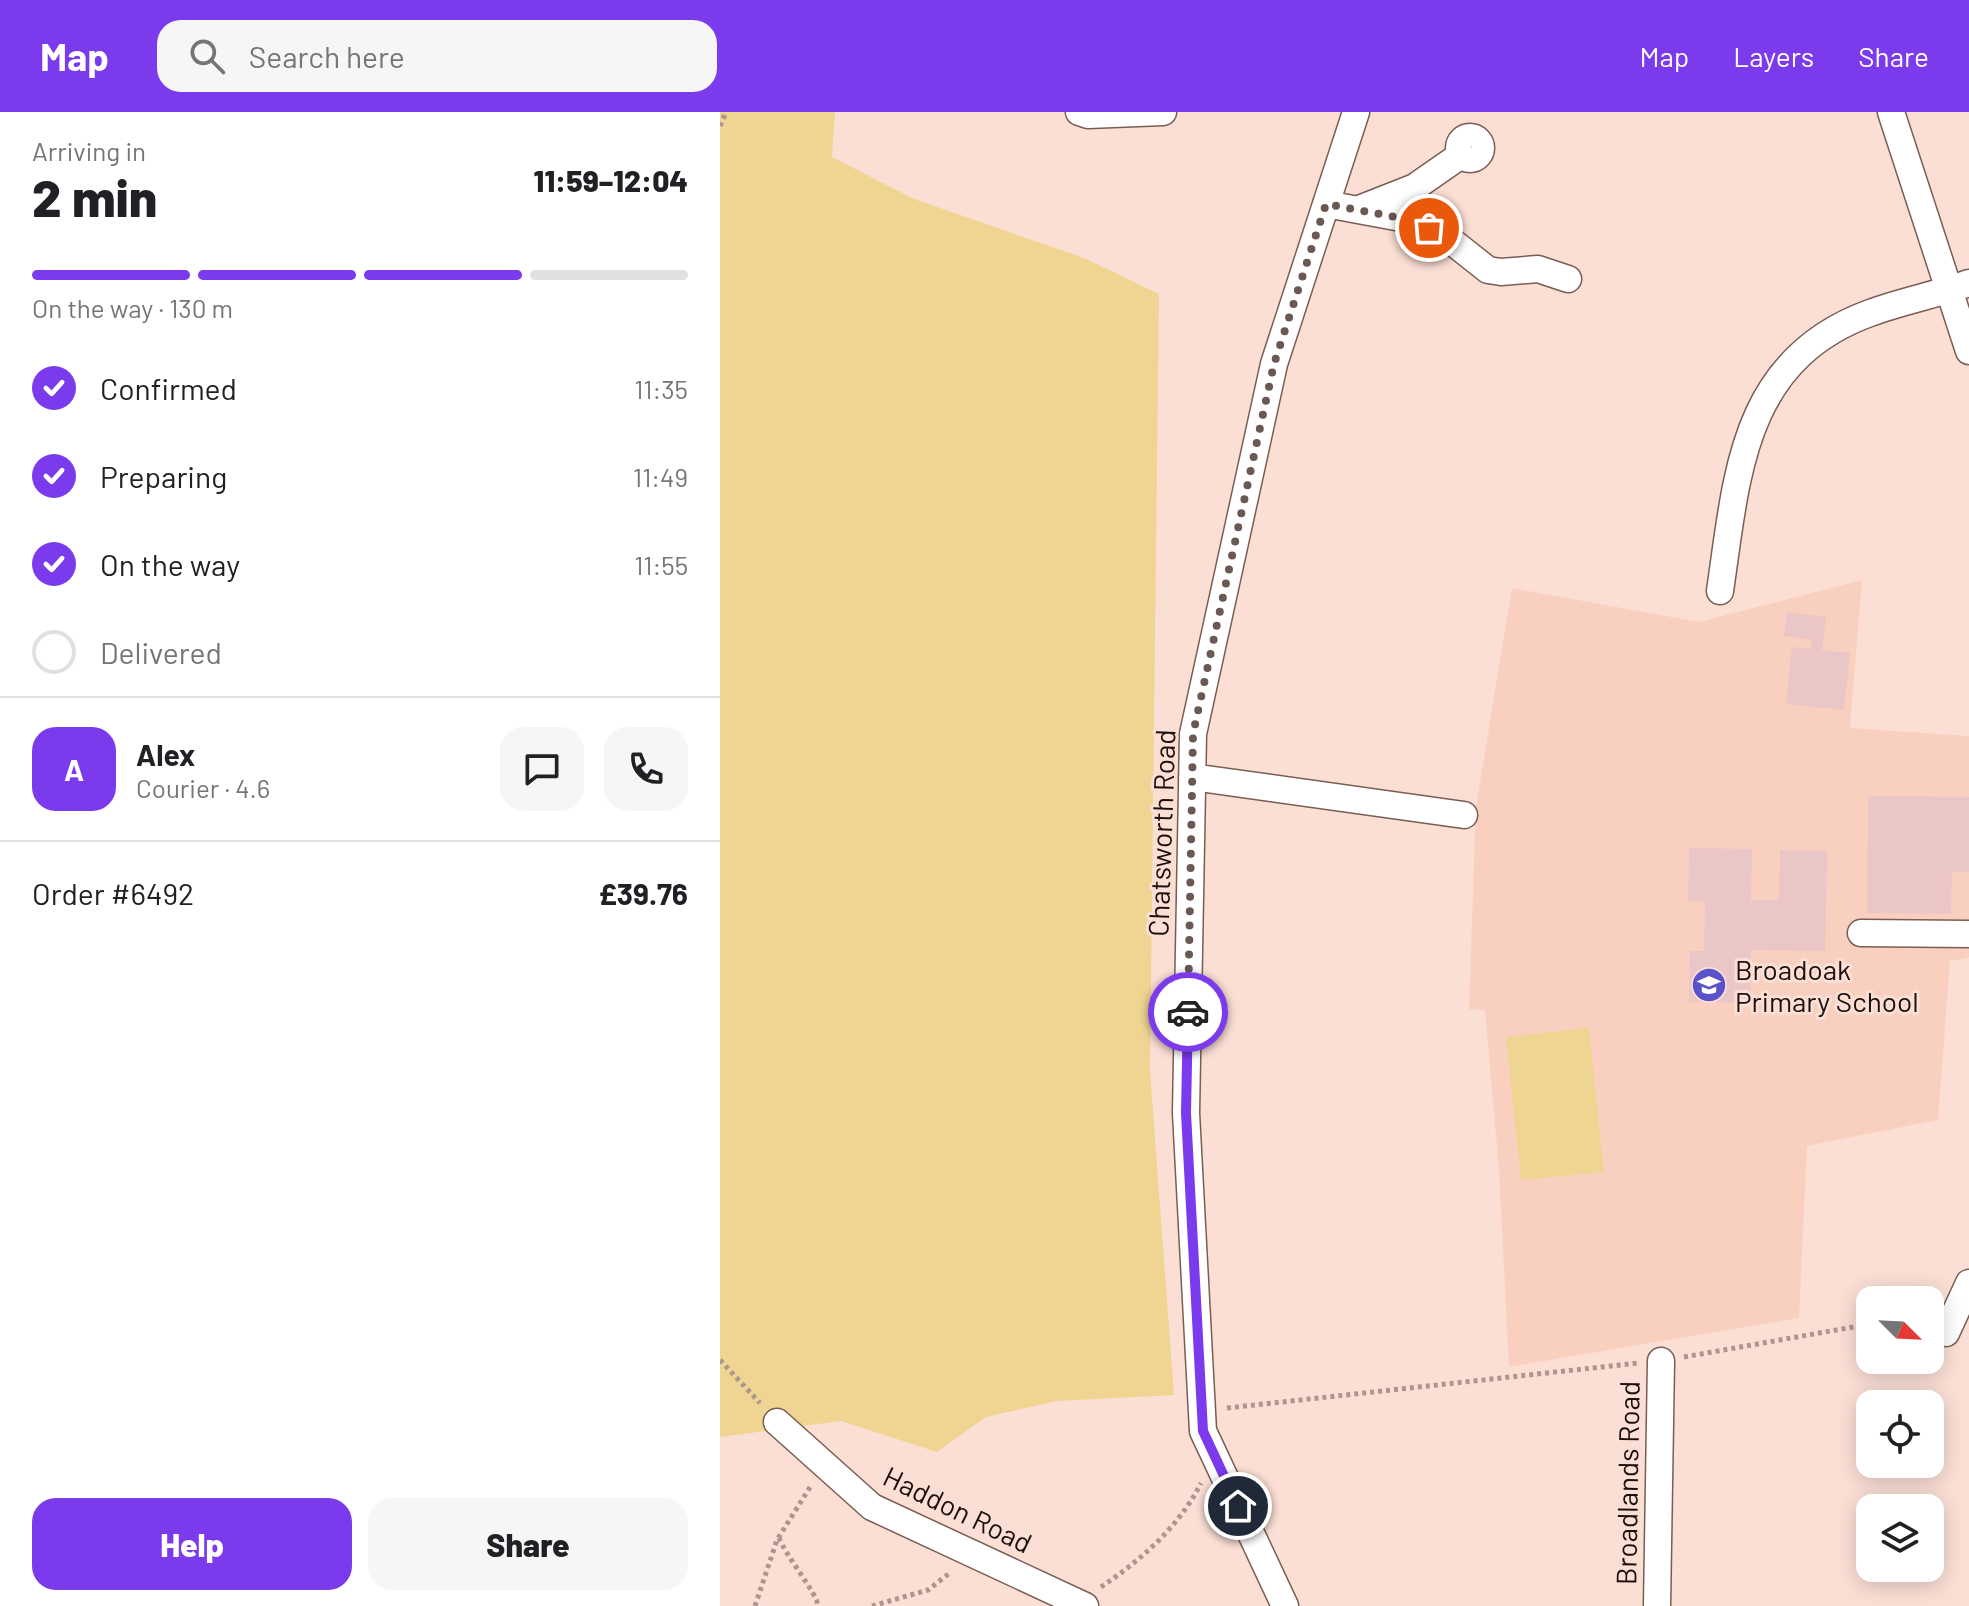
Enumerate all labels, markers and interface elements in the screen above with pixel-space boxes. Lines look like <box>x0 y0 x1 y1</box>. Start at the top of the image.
search box <box>157 20 717 92</box>
text: Map <box>40 33 109 79</box>
icon: search <box>185 34 229 78</box>
text: Search here <box>249 38 405 74</box>
text: Map <box>1639 39 1689 73</box>
text: Layers <box>1733 39 1814 73</box>
text: Share <box>1858 39 1929 73</box>
text: Arriving in <box>32 135 146 166</box>
text: 11:59–12:04 <box>534 162 688 198</box>
text: 2 min <box>32 165 157 227</box>
pin <box>1395 194 1463 262</box>
icon: bag <box>1407 206 1451 250</box>
text: On the way · 130 m <box>32 292 233 323</box>
icon: check <box>32 366 76 410</box>
text: Confirmed <box>100 370 237 406</box>
text: 11:35 <box>634 373 688 404</box>
icon: check <box>32 454 76 498</box>
text: Preparing <box>100 458 227 494</box>
text: 11:49 <box>633 461 688 492</box>
icon: check <box>32 542 76 586</box>
text: On the way <box>100 546 240 582</box>
text: 11:55 <box>634 549 688 580</box>
text: Delivered <box>100 634 222 670</box>
button: chat <box>500 727 584 811</box>
button: phone <box>604 727 688 811</box>
street label: Chatsworth Road <box>1140 729 1182 937</box>
text: Alex <box>136 736 195 772</box>
text: A <box>64 751 84 787</box>
text: Courier · 4.6 <box>136 772 270 803</box>
text: Order #6492 <box>32 875 194 911</box>
text: £39.76 <box>598 875 688 911</box>
place label: Broadoak Primary School <box>1735 952 1919 1018</box>
school or university icon: Broadoak Primary School <box>1690 966 1728 1004</box>
courier <box>1148 972 1228 1052</box>
icon: car <box>1166 990 1210 1034</box>
north arrow <box>1856 1286 1944 1374</box>
map controls <box>1856 1286 1944 1582</box>
street label: Broadlands Road <box>1608 1381 1646 1585</box>
button: locate <box>1856 1390 1944 1478</box>
street label: Haddon Road <box>878 1458 1038 1560</box>
pin <box>1204 1472 1272 1540</box>
icon: home <box>1216 1484 1260 1528</box>
button: layers <box>1856 1494 1944 1582</box>
button: Help <box>32 1498 352 1590</box>
button: Share <box>368 1498 688 1590</box>

